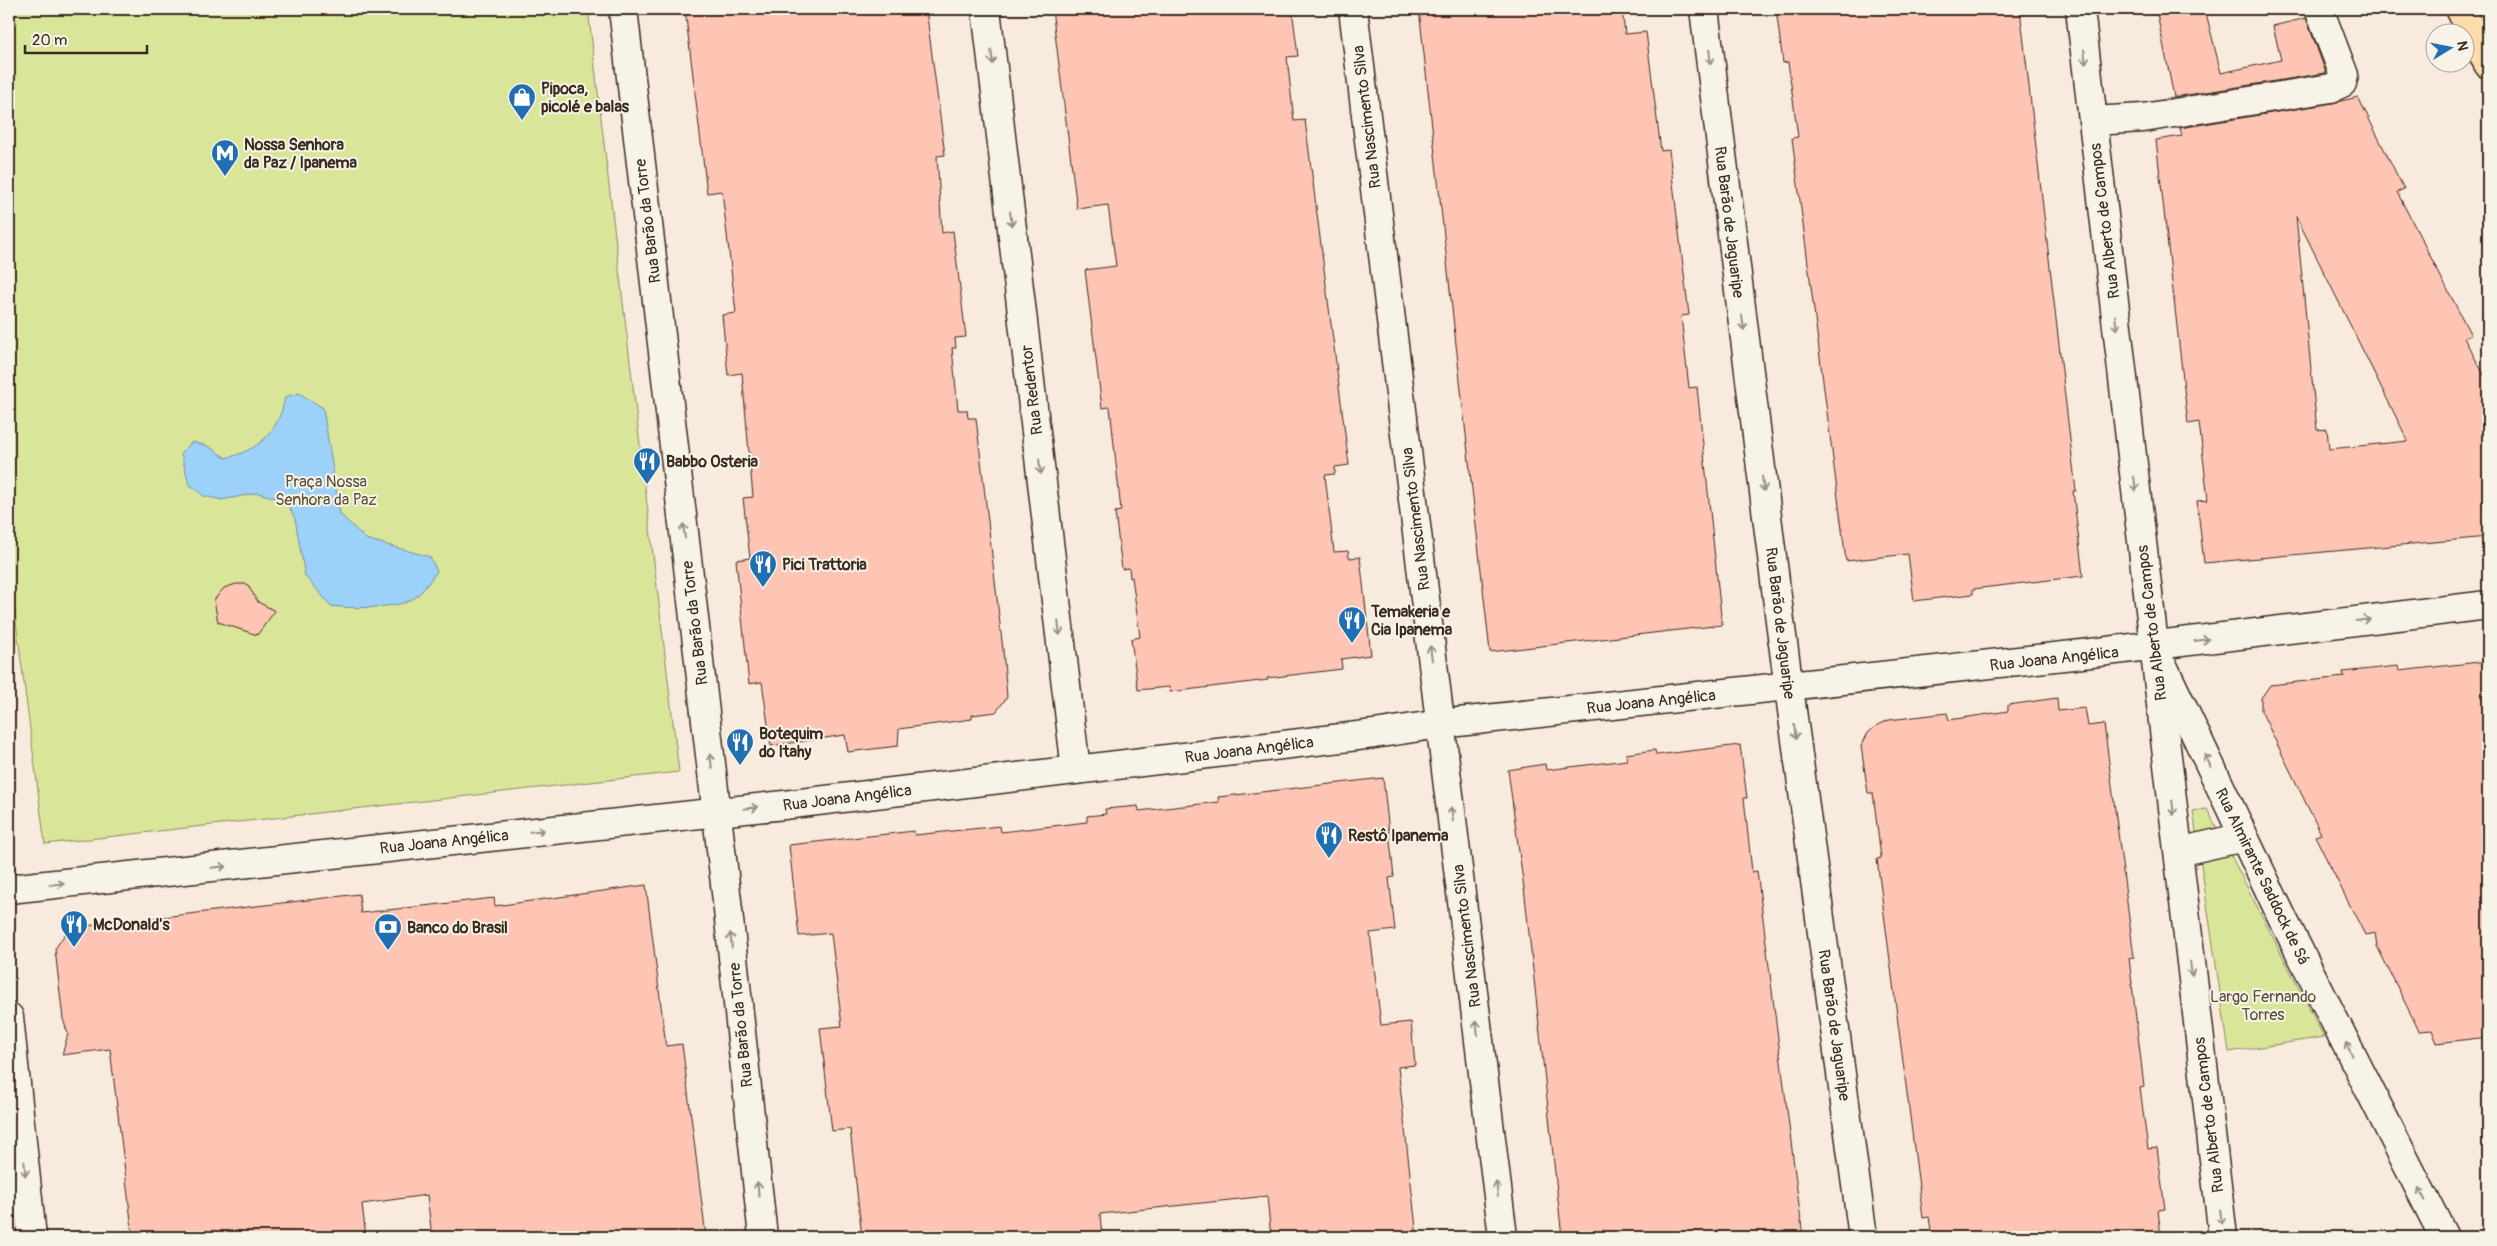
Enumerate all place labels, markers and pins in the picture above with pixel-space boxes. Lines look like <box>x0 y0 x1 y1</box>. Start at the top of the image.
place label: Pipoca, picolé e balas <box>541 79 630 117</box>
shop icon: Pipoca, picolé e balas <box>507 82 537 121</box>
place label: Nossa Senhora da Paz / Ipanema <box>244 135 357 173</box>
metro station icon: Nossa Senhora da Paz / Ipanema <box>210 138 240 177</box>
restaurant icon: Babbo Osteria <box>632 446 662 485</box>
place label: Babbo Osteria <box>666 452 758 472</box>
restaurant icon: Pici Trattoria <box>748 549 778 588</box>
place label: Pici Trattoria <box>782 555 867 575</box>
place label: Temakeria e Cia Ipanema <box>1370 602 1453 640</box>
restaurant icon: Temakeria e Cia Ipanema <box>1337 605 1367 644</box>
place label: Botequim do Itahy <box>759 724 823 762</box>
restaurant icon: Botequim do Itahy <box>725 727 755 766</box>
restaurant icon: Restô Ipanema <box>1314 820 1344 859</box>
place label: Restô Ipanema <box>1348 826 1449 846</box>
restaurant icon: McDonald's <box>59 909 89 948</box>
bank icon: Banco do Brasil <box>373 912 403 951</box>
place label: McDonald's <box>93 915 170 935</box>
place label: Banco do Brasil <box>407 918 508 938</box>

